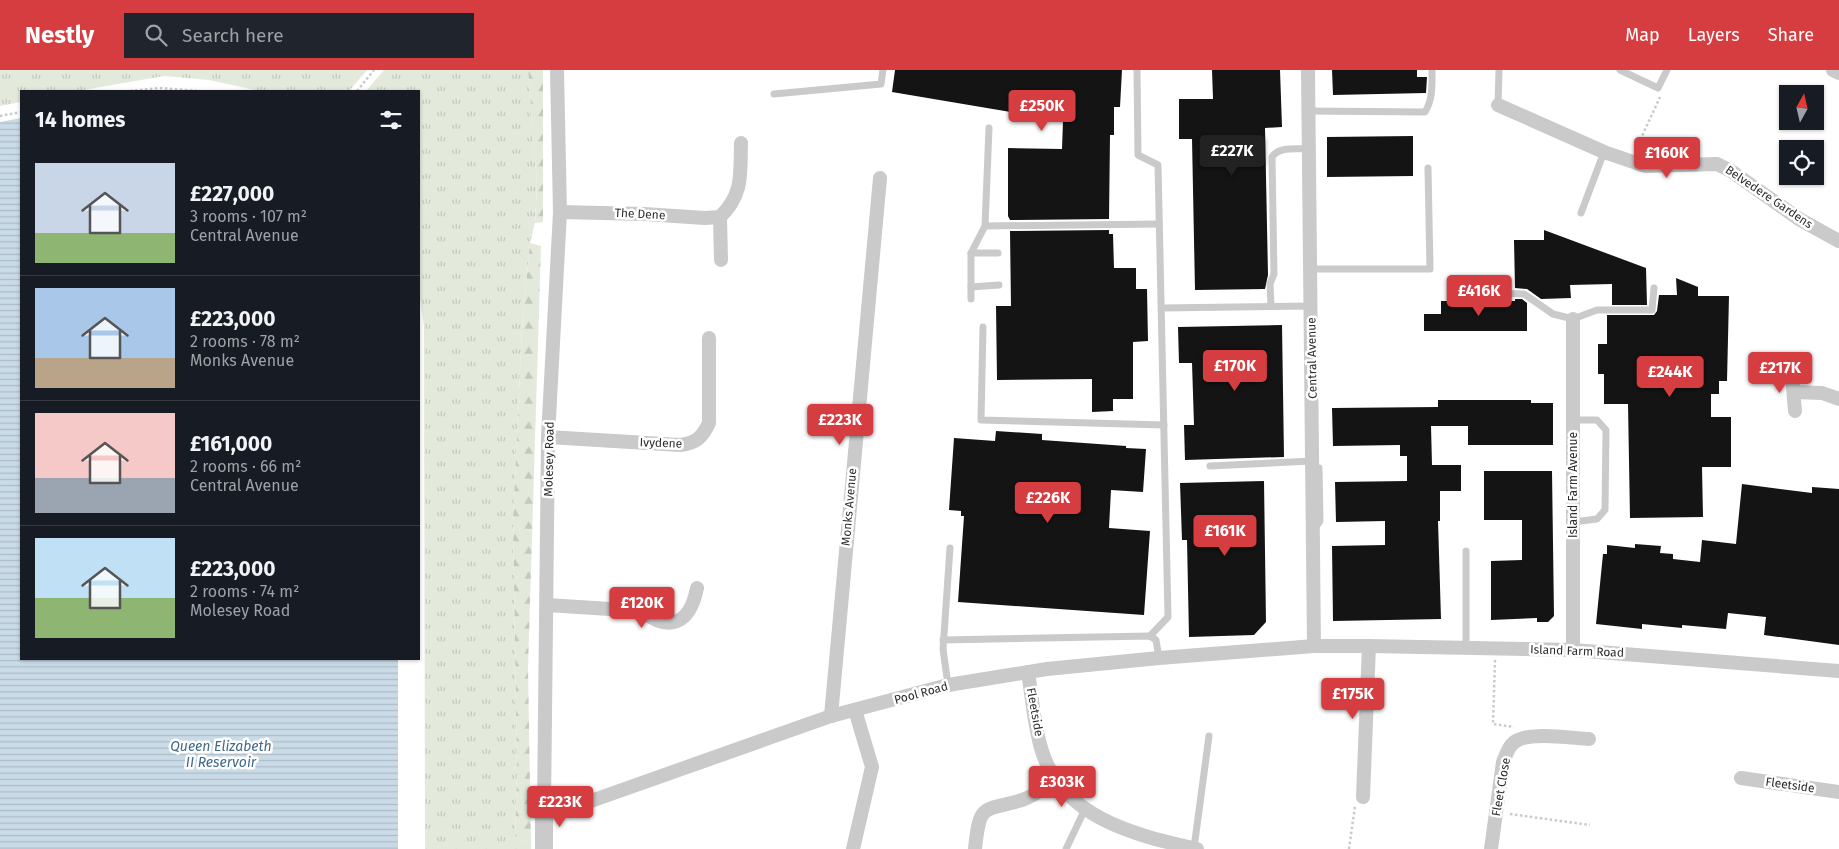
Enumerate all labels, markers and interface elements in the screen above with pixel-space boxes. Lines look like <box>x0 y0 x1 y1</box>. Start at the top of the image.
search box <box>124 13 474 58</box>
text: Nestly <box>25 21 94 49</box>
icon: search <box>142 21 170 49</box>
text: Search here <box>182 24 284 47</box>
text: Map <box>1625 24 1660 46</box>
text: Layers <box>1688 24 1740 46</box>
text: Share <box>1768 24 1814 46</box>
north arrow <box>1779 85 1824 130</box>
map controls <box>1779 85 1824 185</box>
pin: £250K <box>1007 90 1077 132</box>
text: £250K <box>1020 96 1064 115</box>
icon: filters <box>377 106 405 134</box>
text: 14 homes <box>35 107 125 133</box>
pin: £227K <box>1197 134 1267 177</box>
pin: £160K <box>1632 136 1702 179</box>
button: locate <box>1779 140 1824 185</box>
text: £227K <box>1211 141 1253 160</box>
text: £160K <box>1645 143 1689 162</box>
street label: Belvedere Gardens <box>1723 163 1816 232</box>
text: £227,000 <box>190 181 274 207</box>
icon: home <box>75 183 135 243</box>
street label: The Dene <box>614 206 666 222</box>
text: 3 rooms · 107 m² <box>190 207 307 226</box>
text: Central Avenue <box>190 226 299 245</box>
pin: £416K <box>1444 274 1514 317</box>
text: £416K <box>1458 281 1500 300</box>
text: £223,000 <box>190 306 275 332</box>
icon: home <box>75 308 135 368</box>
street label: Central Avenue <box>1304 317 1320 399</box>
text: 2 rooms · 78 m² <box>190 332 300 351</box>
pin: £170K <box>1200 350 1270 392</box>
text: Monks Avenue <box>190 351 294 370</box>
pin: £217K <box>1745 352 1815 394</box>
text: £170K <box>1214 356 1256 375</box>
pin: £244K <box>1635 356 1705 398</box>
text: £217K <box>1759 358 1801 377</box>
text: £244K <box>1648 362 1692 381</box>
pin: £223K <box>805 404 875 446</box>
text: £223K <box>818 410 862 429</box>
street label: Molesey Road <box>541 421 557 497</box>
text: £161,000 <box>190 431 272 457</box>
street label: Island Farm Avenue <box>1566 432 1580 538</box>
icon: home <box>75 433 135 493</box>
street label: Ivydene <box>639 435 683 451</box>
text: 2 rooms · 66 m² <box>190 457 301 476</box>
street label: Monks Avenue <box>839 467 859 547</box>
text: Central Avenue <box>190 476 299 495</box>
pin: £226K <box>1013 482 1083 524</box>
text: £226K <box>1026 488 1070 507</box>
pin: £161K <box>1190 514 1260 557</box>
text: £161K <box>1204 521 1246 540</box>
text: £223,000 <box>190 556 275 582</box>
icon: home <box>75 558 135 618</box>
text: 2 rooms · 74 m² <box>190 582 299 601</box>
pin: £120K <box>607 586 677 629</box>
text: £120K <box>620 593 664 612</box>
text: Molesey Road <box>190 601 290 620</box>
street label: Island Farm Road <box>1530 642 1624 660</box>
pin: £175K <box>1318 678 1388 720</box>
street label: Pool Road <box>893 679 949 707</box>
text: £175K <box>1332 684 1374 703</box>
street label: Fleetside <box>1024 686 1046 738</box>
water label: Queen Elizabeth II Reservoir <box>170 738 272 771</box>
street label: Fleet Close <box>1489 757 1513 817</box>
pin: £303K <box>1027 766 1097 808</box>
text: £303K <box>1040 772 1084 791</box>
street label: Fleetside <box>1765 775 1815 795</box>
pin: £223K <box>525 786 595 828</box>
text: £223K <box>538 792 582 811</box>

